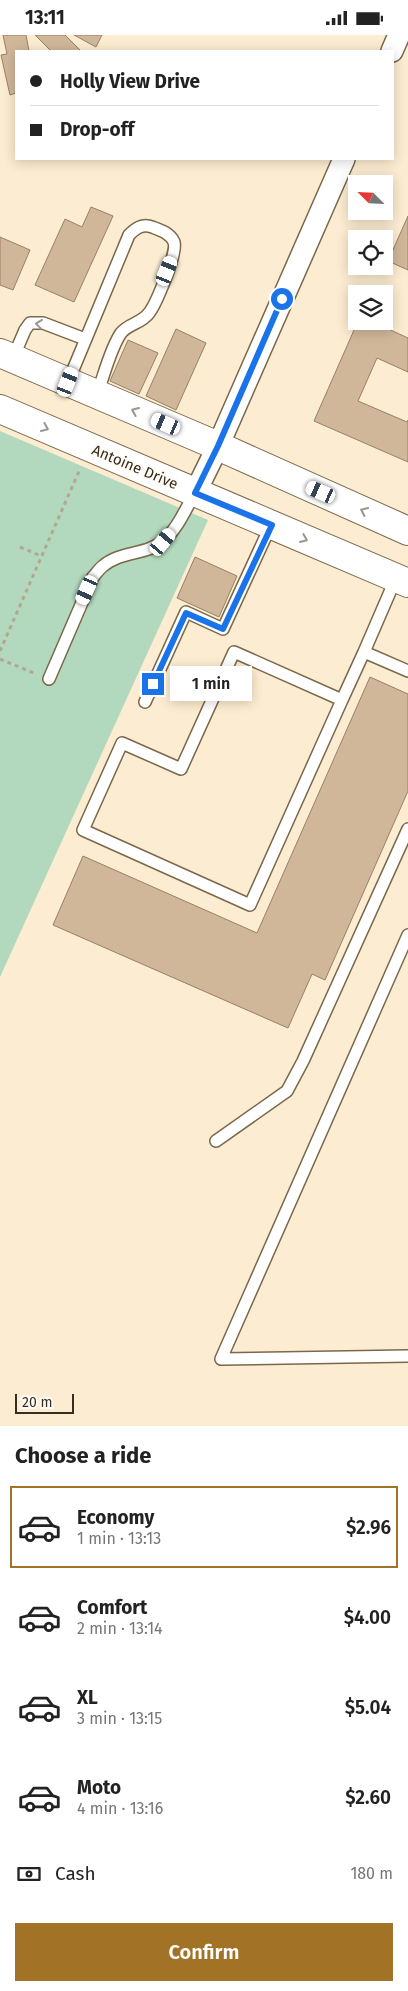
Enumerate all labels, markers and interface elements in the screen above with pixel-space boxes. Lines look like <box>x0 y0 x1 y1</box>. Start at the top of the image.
text: 13:11 <box>25 6 65 29</box>
text: Holly View Drive <box>60 70 200 93</box>
text: Drop-off <box>60 118 134 141</box>
north arrow <box>348 175 392 220</box>
map controls <box>348 175 393 330</box>
button: locate <box>348 230 393 275</box>
car <box>154 254 179 288</box>
button: layers <box>348 285 393 330</box>
route start <box>271 288 293 310</box>
one-way arrow <box>35 319 43 330</box>
car <box>55 365 80 399</box>
one-way arrow <box>131 406 140 417</box>
car <box>149 411 182 437</box>
one-way arrow <box>40 422 49 433</box>
street label: Antoine Drive <box>89 441 181 493</box>
car <box>304 479 337 505</box>
one-way arrow <box>360 508 369 518</box>
car <box>147 526 178 558</box>
one-way arrow <box>299 533 308 544</box>
car <box>74 573 99 607</box>
callout: 1 min <box>170 667 253 701</box>
route end <box>142 673 164 695</box>
text: 1 min <box>192 674 230 693</box>
scale bar <box>15 1391 74 1414</box>
text: 20 m <box>22 1394 52 1411</box>
text: Choose a ride <box>15 1442 151 1469</box>
icon: car <box>17 1505 62 1550</box>
text: Economy <box>77 1506 154 1529</box>
text: $2.96 <box>346 1516 391 1539</box>
text: 1 min · 13:13 <box>77 1529 161 1548</box>
icon: car <box>17 1595 62 1640</box>
text: Comfort <box>77 1596 147 1619</box>
text: $4.00 <box>344 1606 391 1629</box>
text: 2 min · 13:14 <box>77 1619 163 1638</box>
icon: car <box>17 1685 62 1730</box>
text: XL <box>77 1686 98 1709</box>
text: $5.04 <box>345 1696 391 1719</box>
text: 3 min · 13:15 <box>77 1709 162 1728</box>
icon: car <box>17 1775 62 1820</box>
text: Moto <box>77 1776 121 1799</box>
text: $2.60 <box>345 1786 391 1809</box>
text: 4 min · 13:16 <box>77 1799 163 1818</box>
icon: cash <box>15 1860 43 1888</box>
text: Cash <box>55 1862 96 1885</box>
text: 180 m <box>350 1864 393 1883</box>
button: Confirm <box>15 1923 393 1981</box>

